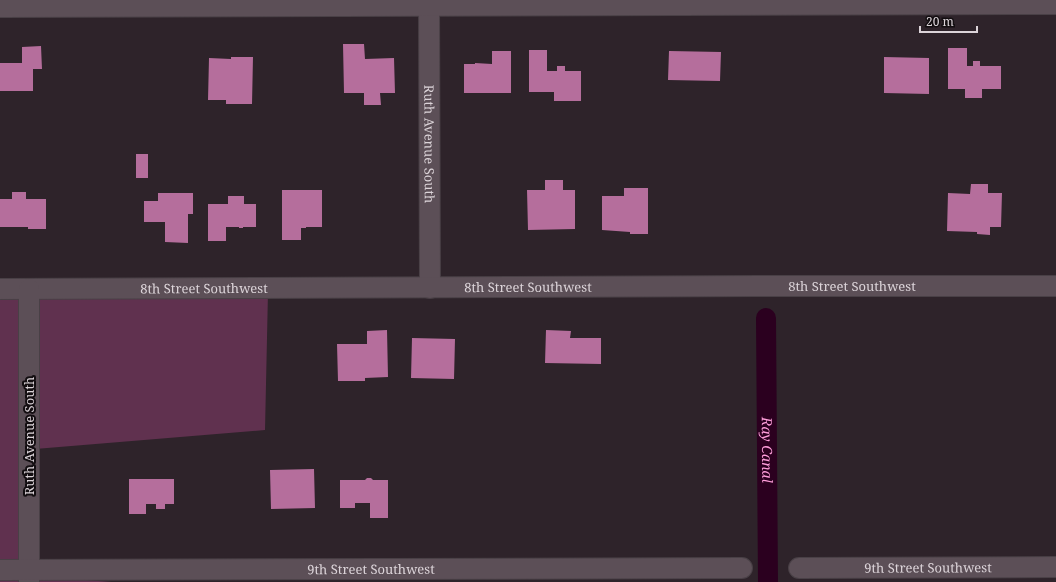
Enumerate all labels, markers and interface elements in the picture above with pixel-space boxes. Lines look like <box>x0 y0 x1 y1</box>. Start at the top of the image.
scale bar <box>920 8 977 34</box>
text: 20 m <box>926 13 954 30</box>
street label: Ruth Avenue South <box>420 85 439 203</box>
street label: 8th Street Southwest <box>788 277 916 295</box>
street label: 8th Street Southwest <box>464 278 592 296</box>
street label: 8th Street Southwest <box>140 279 268 297</box>
street label: Ruth Avenue South <box>20 377 38 495</box>
water label: Ray Canal <box>758 416 777 484</box>
street label: 9th Street Southwest <box>864 558 992 577</box>
street label: 9th Street Southwest <box>307 560 435 578</box>

